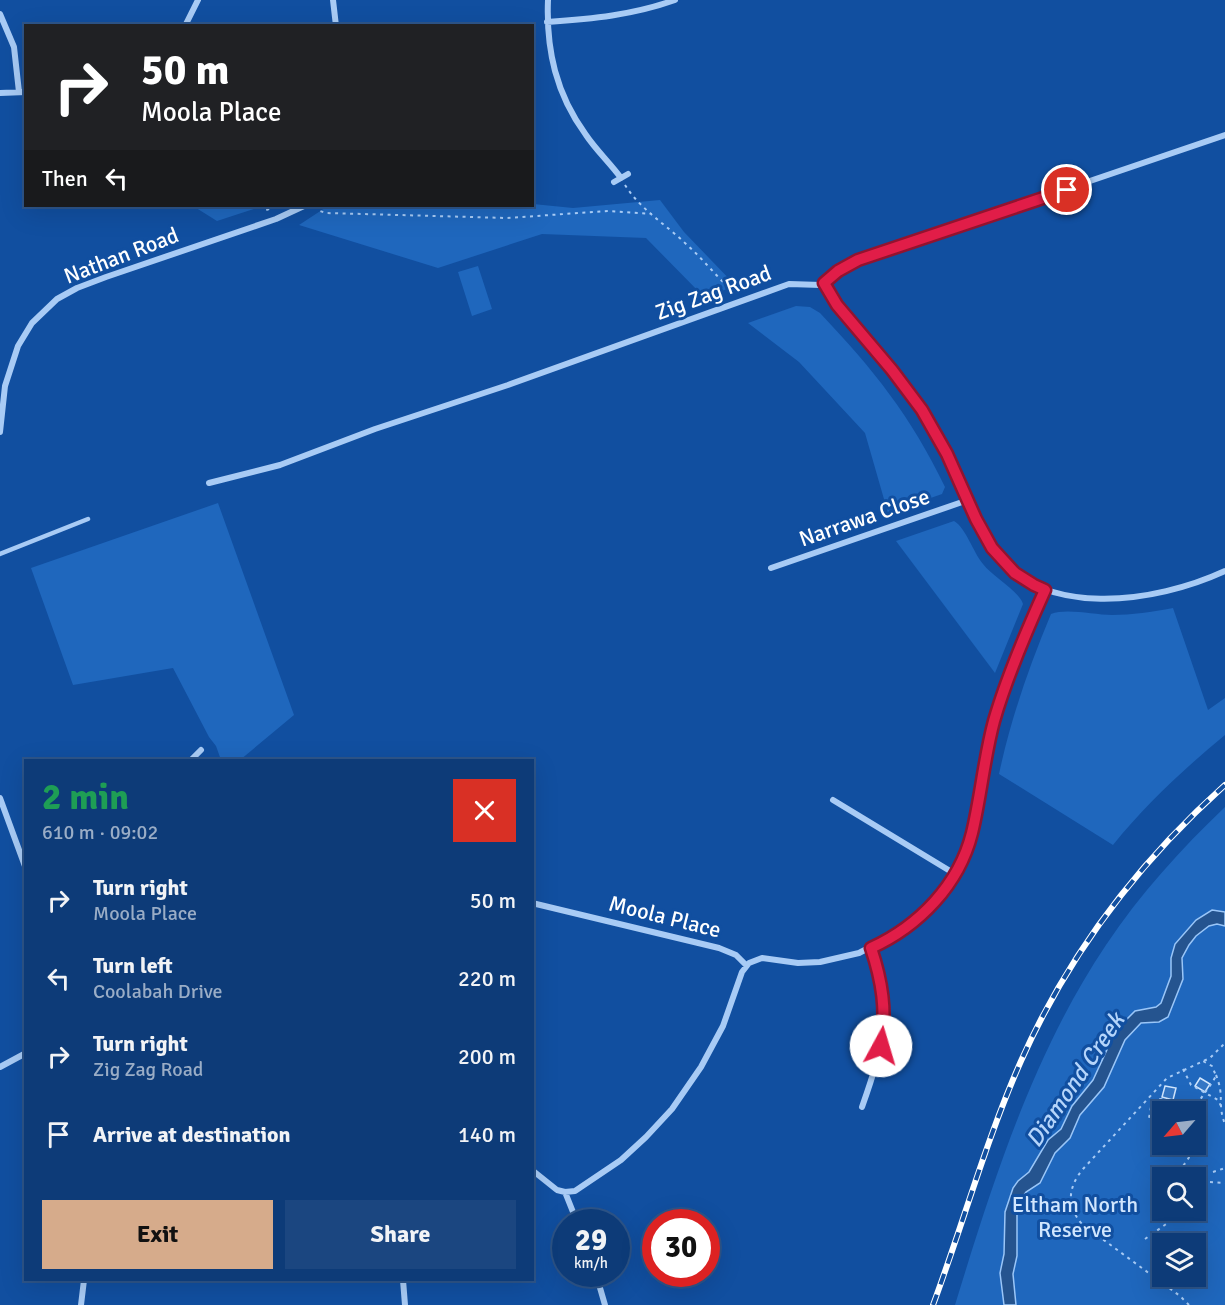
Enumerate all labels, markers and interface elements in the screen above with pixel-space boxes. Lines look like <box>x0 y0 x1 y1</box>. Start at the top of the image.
text: 50 m <box>141 45 230 96</box>
icon: right <box>42 48 120 126</box>
text: Moola Place <box>141 96 281 129</box>
icon: left <box>100 162 133 195</box>
pin <box>1041 164 1092 215</box>
text: Then <box>42 165 88 192</box>
icon: arrive <box>1050 173 1083 206</box>
street label: Nathan Road <box>60 221 182 290</box>
street label: Zig Zag Road <box>652 259 775 326</box>
street label: Narrawa Close <box>795 483 933 552</box>
text: 2 min <box>42 775 129 820</box>
button: close <box>453 779 516 842</box>
text: 610 m · 09:02 <box>42 820 158 845</box>
text: Turn right <box>93 874 188 901</box>
icon: right <box>42 884 75 917</box>
text: 50 m <box>470 887 516 914</box>
street label: Moola Place <box>606 890 724 943</box>
text: Moola Place <box>93 901 197 926</box>
text: Turn left <box>93 952 173 979</box>
icon: left <box>42 962 75 995</box>
text: 220 m <box>458 965 516 992</box>
text: Coolabah Drive <box>93 979 222 1004</box>
water label: Diamond Creek <box>1019 1005 1132 1153</box>
position arrow <box>849 1014 913 1078</box>
text: Turn right <box>93 1030 188 1057</box>
icon: right <box>42 1040 75 1073</box>
text: 200 m <box>458 1043 516 1070</box>
text: Zig Zag Road <box>93 1057 203 1082</box>
north arrow <box>1152 1101 1206 1155</box>
map controls <box>1152 1101 1206 1287</box>
icon: arrive <box>42 1118 75 1151</box>
text: Arrive at destination <box>93 1121 290 1148</box>
text: 140 m <box>458 1121 516 1148</box>
button: search <box>1152 1167 1206 1221</box>
park label: Eltham North Reserve <box>1012 1191 1138 1243</box>
button: Exit <box>42 1200 273 1269</box>
button: Share <box>285 1200 516 1269</box>
speed limit sign: 30 <box>642 1209 720 1287</box>
text: 29 <box>575 1222 607 1259</box>
button: layers <box>1152 1233 1206 1287</box>
text: km/h <box>574 1254 608 1272</box>

